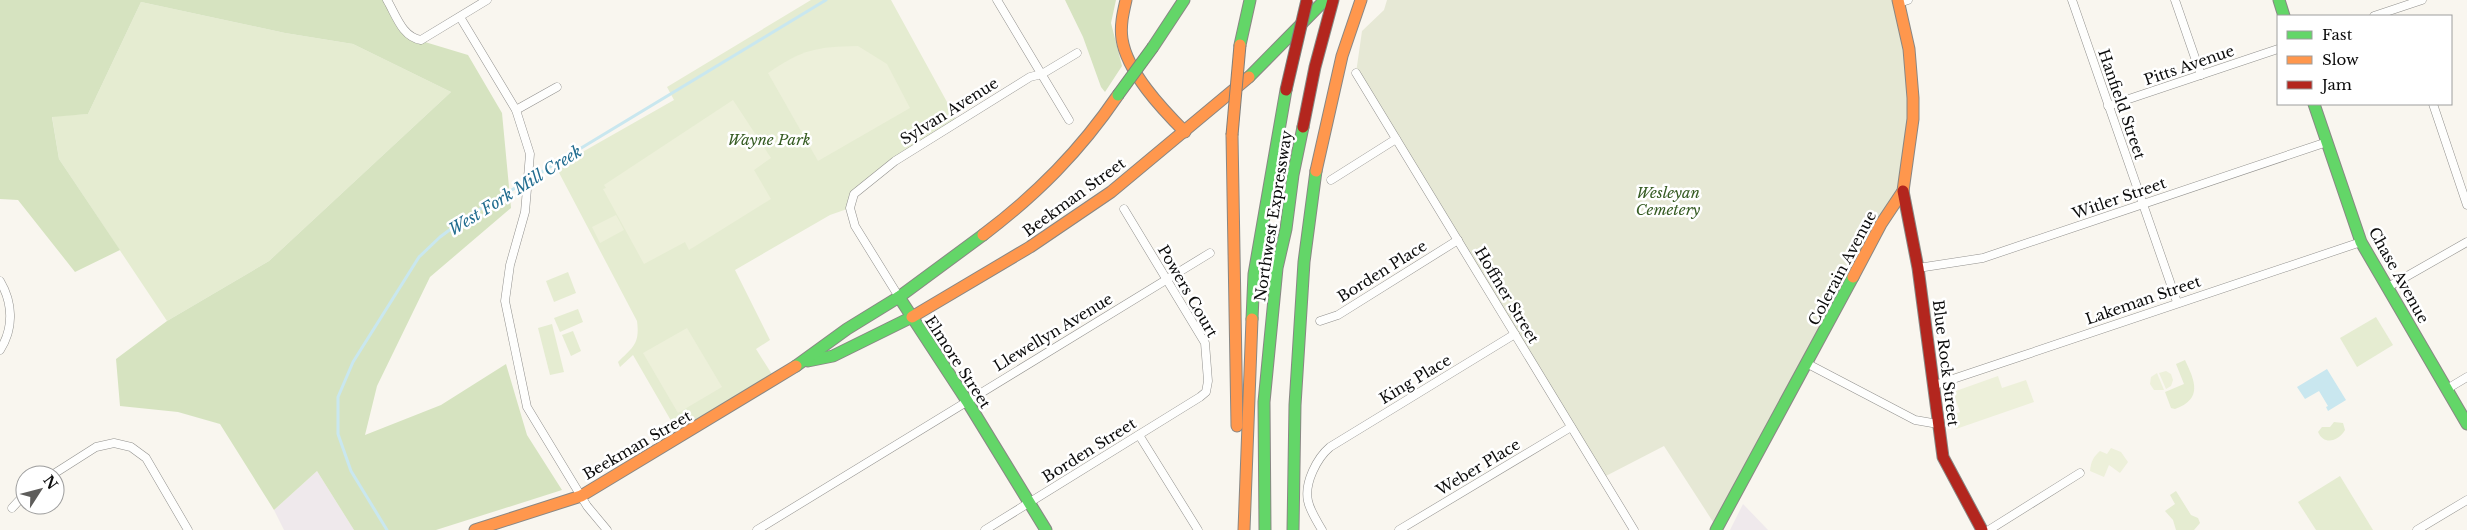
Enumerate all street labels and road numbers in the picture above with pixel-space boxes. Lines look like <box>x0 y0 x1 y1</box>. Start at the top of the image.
street label: Pitts Avenue <box>2141 41 2237 89</box>
street label: Hanfield Street <box>2094 46 2150 162</box>
street label: Sylvan Avenue <box>896 73 1002 149</box>
street label: Northwest Expressway <box>1250 129 1296 303</box>
street label: Beekman Street <box>1019 153 1129 241</box>
street label: Witler Street <box>2069 173 2169 223</box>
street label: Colerain Avenue <box>1804 207 1880 329</box>
street label: Chase Avenue <box>2365 224 2433 326</box>
street label: Borden Place <box>1334 236 1430 306</box>
street label: Powers Court <box>1154 241 1222 341</box>
street label: Hoffner Street <box>1471 243 1543 347</box>
street label: Lakeman Street <box>2083 271 2203 329</box>
street label: Llewellyn Avenue <box>990 289 1116 375</box>
street label: Blue Rock Street <box>1929 299 1963 428</box>
street label: Elmore Street <box>921 312 995 412</box>
street label: King Place <box>1376 350 1454 408</box>
street label: Beekman Street <box>579 406 695 484</box>
street label: Borden Street <box>1039 413 1140 486</box>
street label: Weber Place <box>1432 434 1523 500</box>

